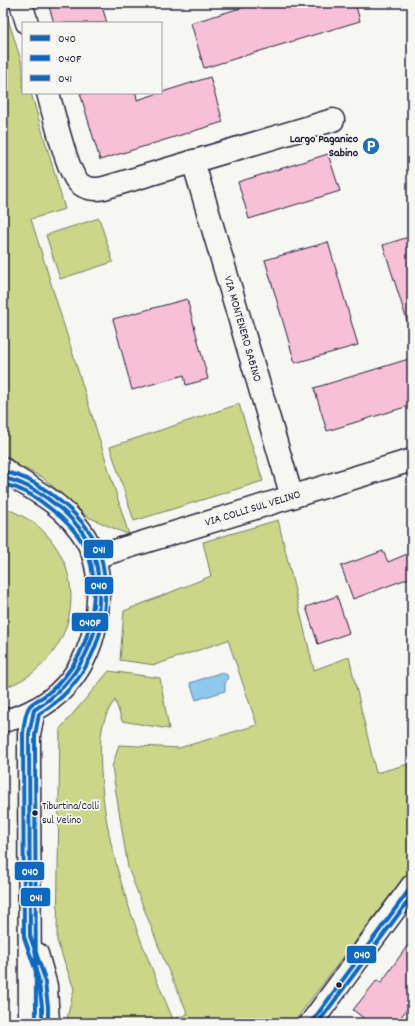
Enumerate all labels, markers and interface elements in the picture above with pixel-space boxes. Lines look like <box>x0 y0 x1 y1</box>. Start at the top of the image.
legend <box>22 22 162 94</box>
text: 040 <box>58 31 76 48</box>
text: 040F <box>58 51 82 68</box>
text: 041 <box>58 71 72 88</box>
place label: Largo Paganico Sabino <box>290 131 359 162</box>
parking icon: Largo Paganico Sabino <box>361 136 381 156</box>
street label: VIA MONTENERO SABINO <box>219 274 265 384</box>
street label: VIA COLLI SUL VELINO <box>203 486 303 532</box>
line badge: 041 <box>83 539 114 559</box>
text: 041 <box>93 543 105 559</box>
line badge: 040 <box>84 576 114 595</box>
text: 040 <box>91 579 107 595</box>
line badge: 040F <box>71 612 109 632</box>
text: 040F <box>79 616 102 632</box>
place label: Tiburtina/Colli sul Velino <box>42 799 99 829</box>
marker: Tiburtina/Colli sul Velino <box>30 808 40 818</box>
line badge: 040 <box>14 861 45 881</box>
text: 040 <box>22 865 38 881</box>
line badge: 041 <box>20 887 51 907</box>
text: 041 <box>30 891 42 907</box>
line badge: 040 <box>346 945 377 964</box>
text: 040 <box>354 948 370 964</box>
unlabelled marker <box>334 980 344 990</box>

